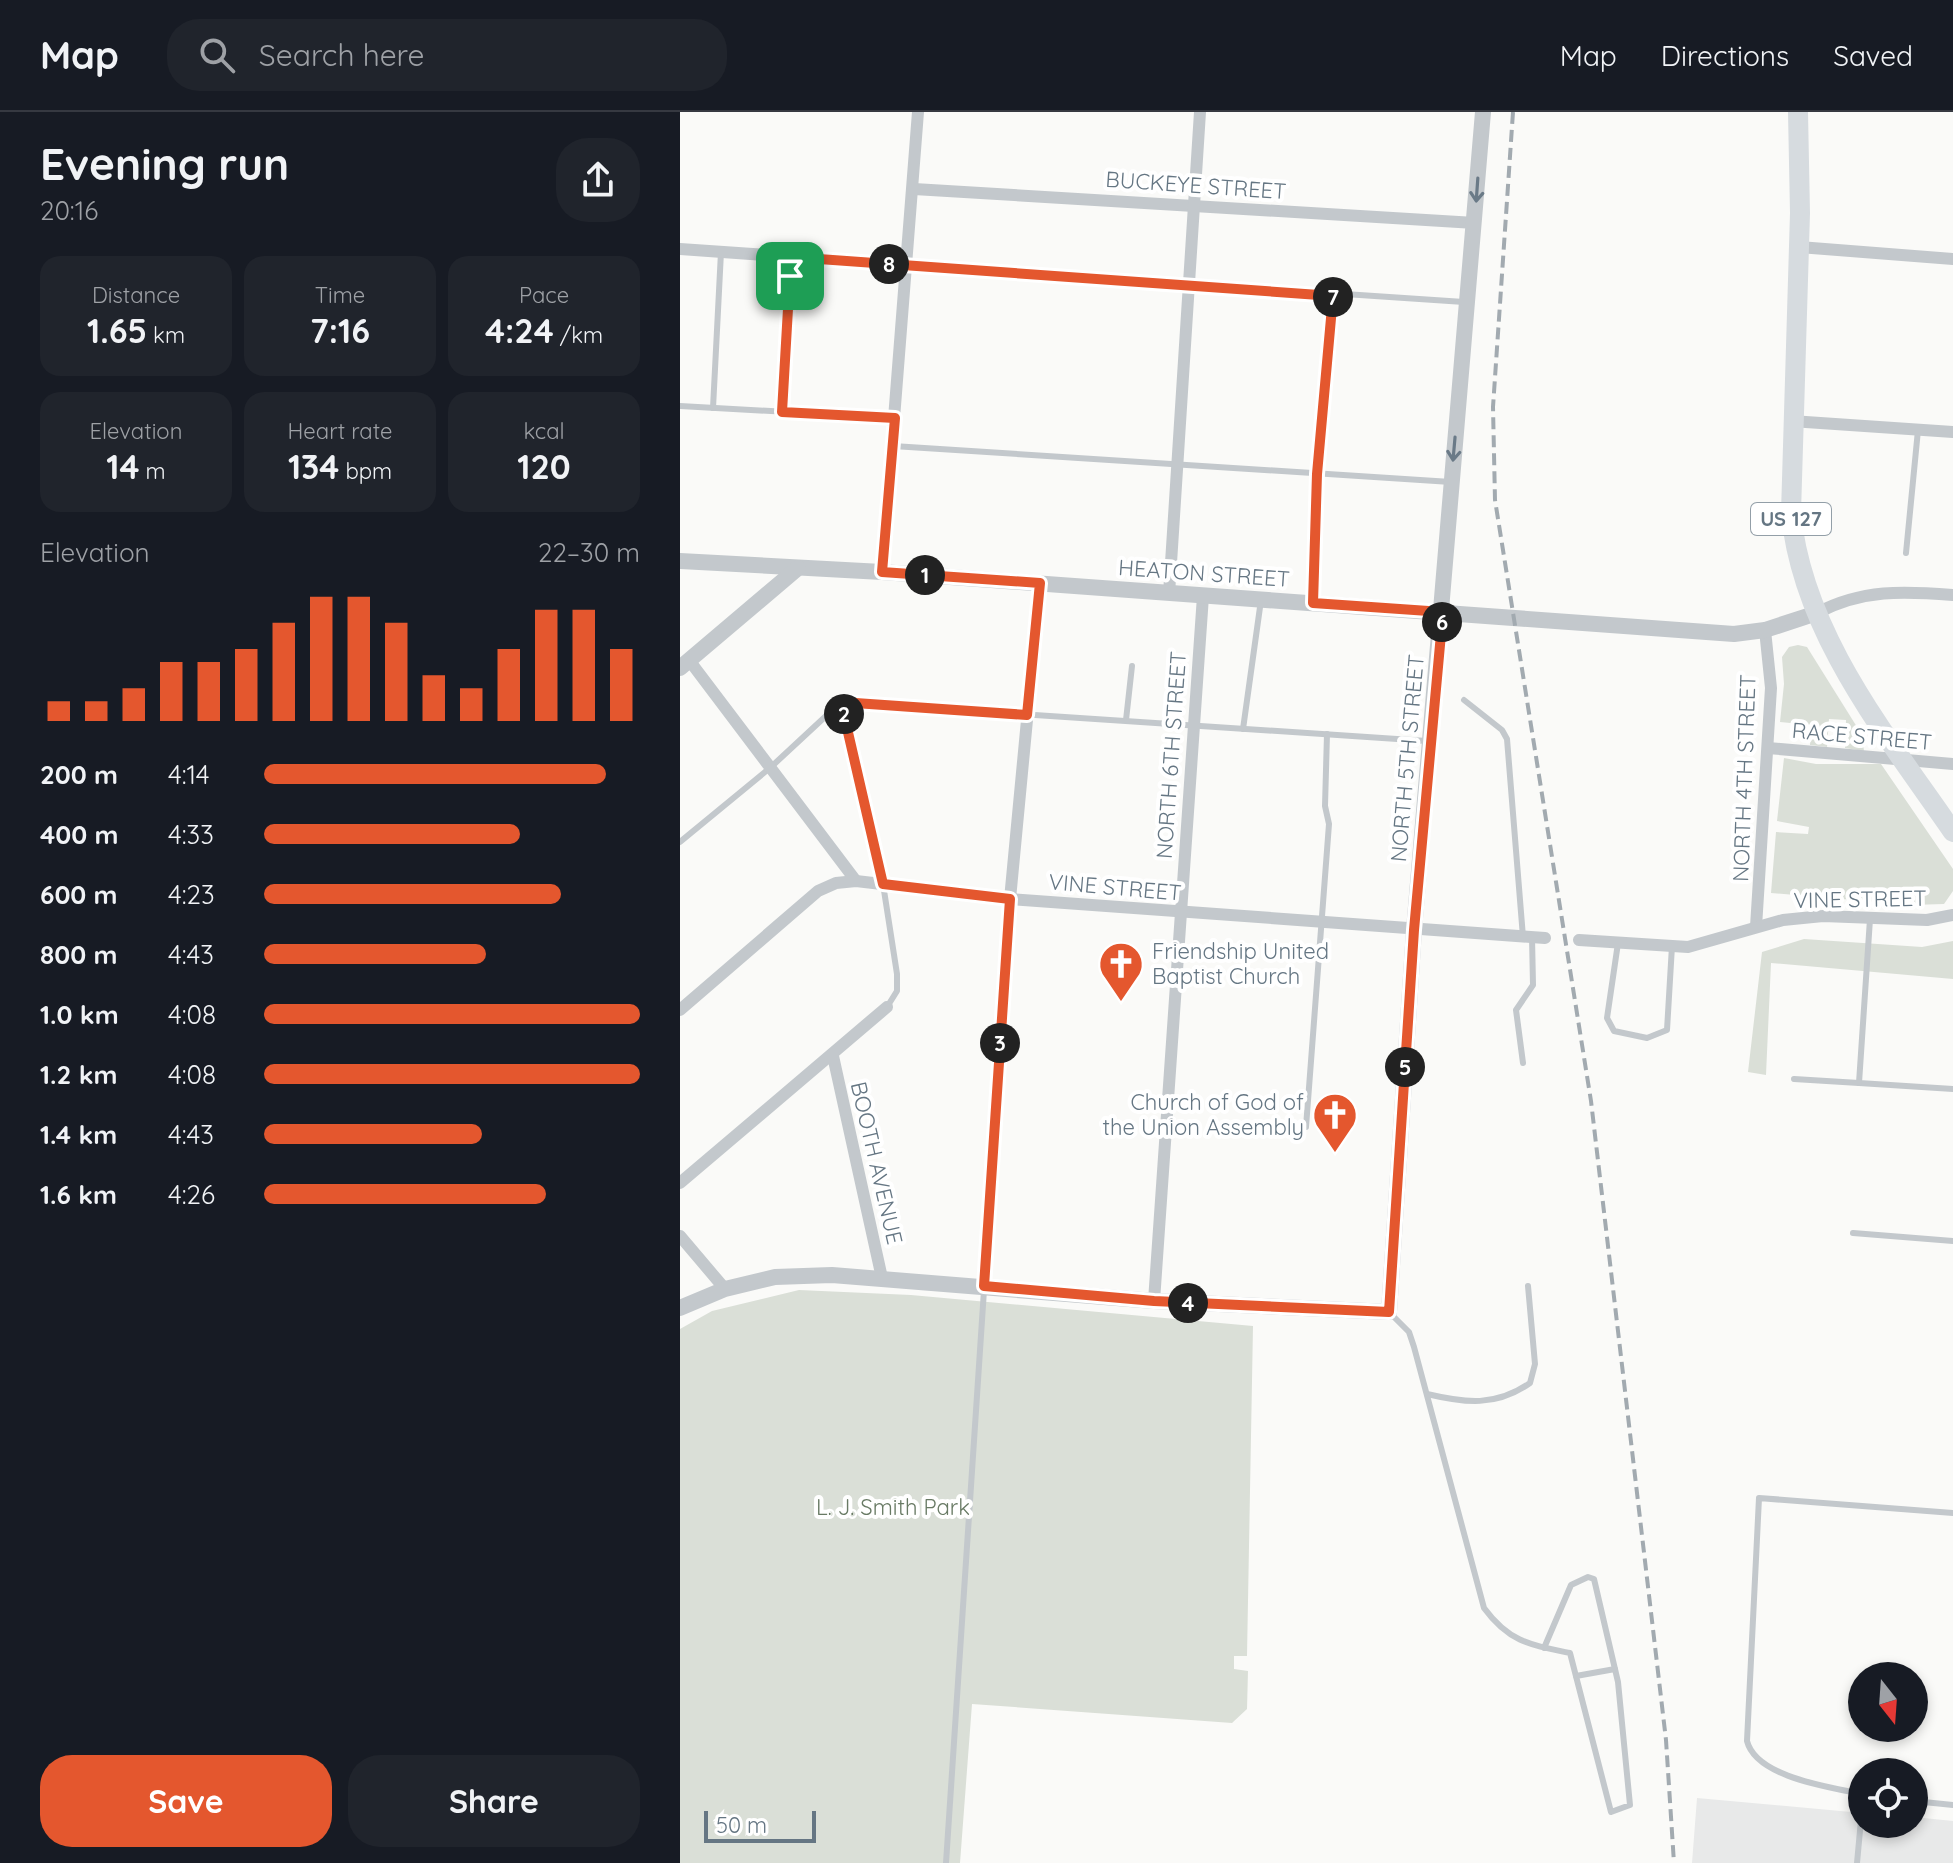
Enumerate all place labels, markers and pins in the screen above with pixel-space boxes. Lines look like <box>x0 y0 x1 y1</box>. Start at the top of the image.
pin <box>756 242 824 310</box>
pin: 8 <box>869 244 909 284</box>
pin: 7 <box>1313 277 1353 317</box>
pin: 1 <box>905 555 945 595</box>
pin: 6 <box>1422 602 1462 642</box>
pin: 2 <box>824 694 864 734</box>
place label: Friendship United Baptist Church <box>1152 937 1329 990</box>
church icon: Friendship United Baptist Church <box>1097 940 1145 1003</box>
pin: 3 <box>980 1023 1020 1063</box>
pin: 5 <box>1385 1047 1425 1087</box>
place label: Church of God of the Union Assembly <box>1103 1088 1304 1141</box>
church icon: Church of God of the Union Assembly <box>1311 1091 1359 1154</box>
pin: 4 <box>1168 1283 1208 1323</box>

